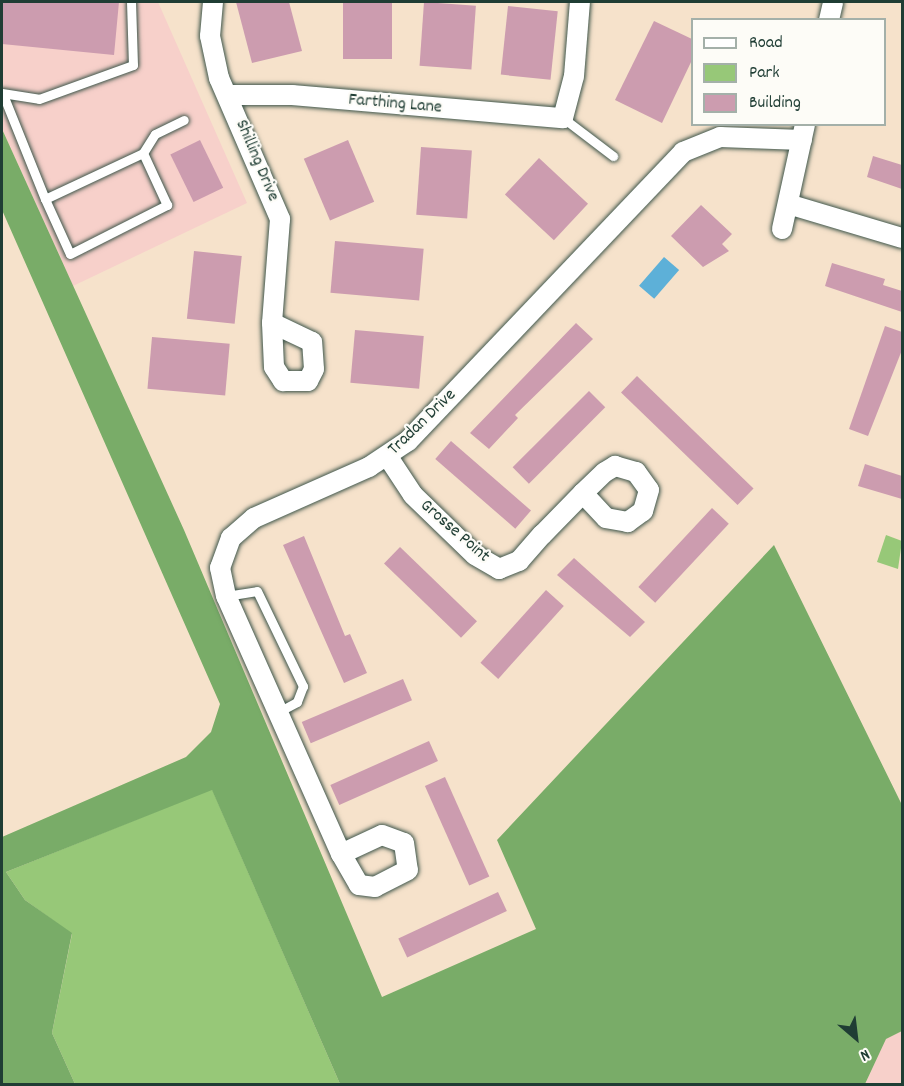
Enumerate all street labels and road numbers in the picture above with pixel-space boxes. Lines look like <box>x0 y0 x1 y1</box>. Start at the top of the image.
street label: Farthing Lane <box>347 90 443 120</box>
street label: Shilling Drive <box>229 117 283 205</box>
street label: Tradan Drive <box>384 385 462 461</box>
street label: Grosse Point <box>415 496 493 568</box>

